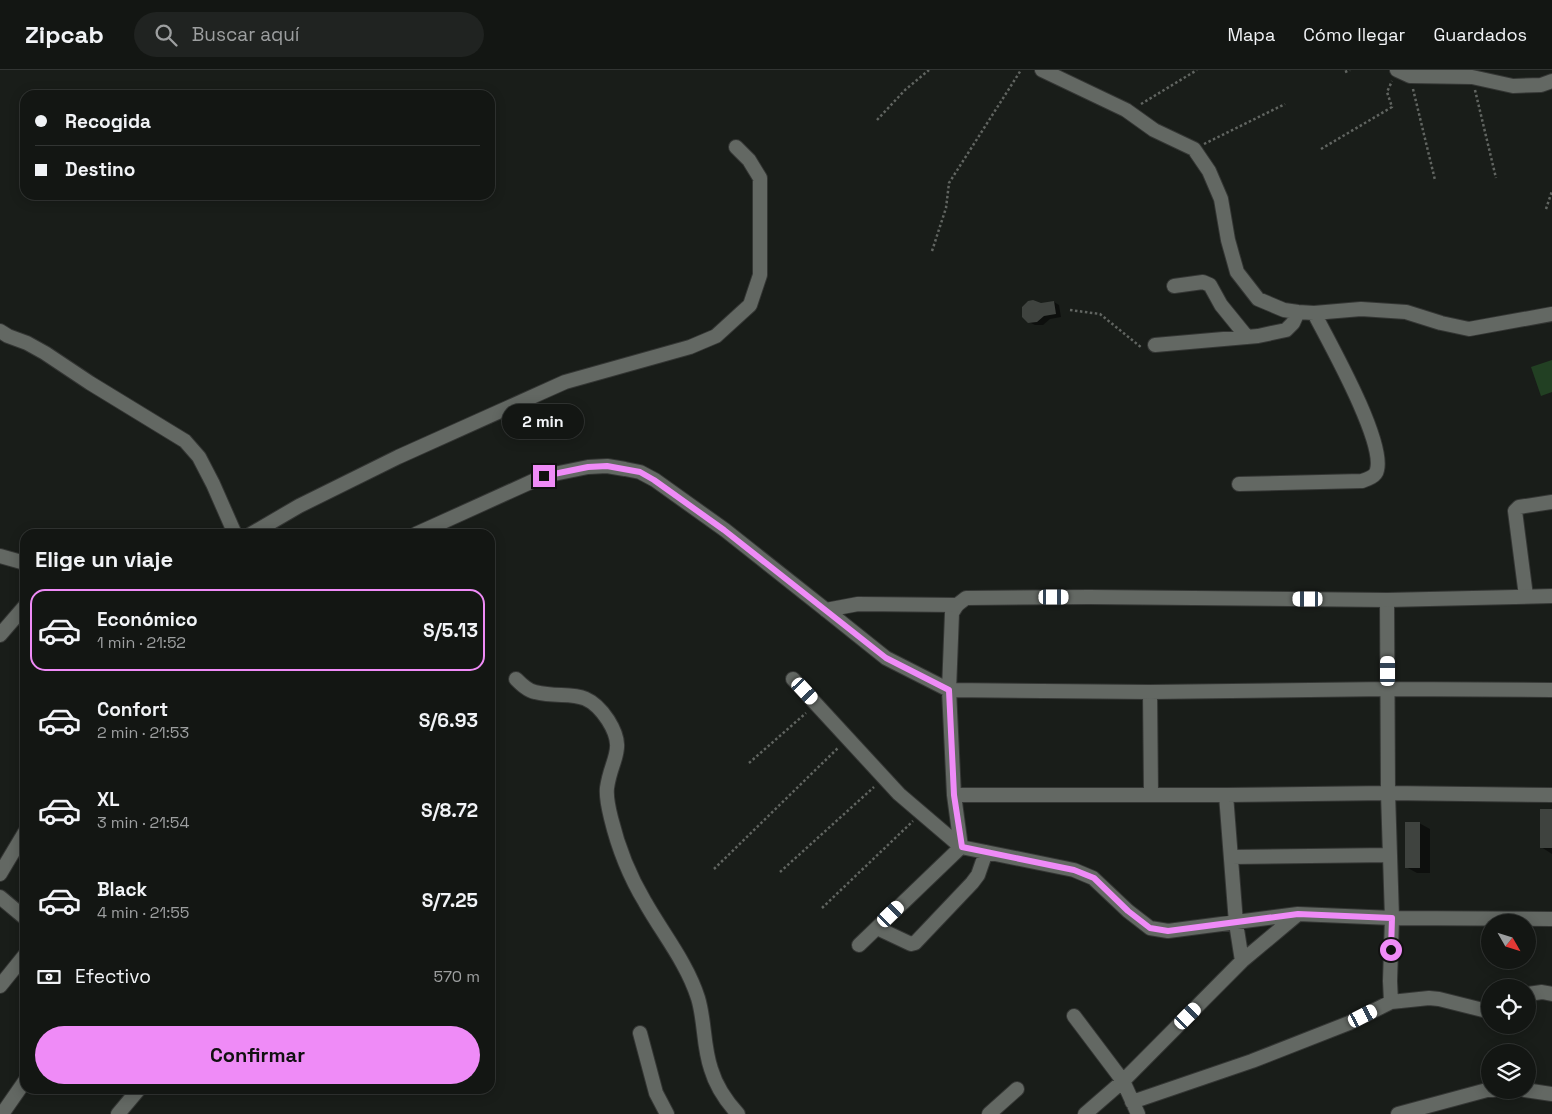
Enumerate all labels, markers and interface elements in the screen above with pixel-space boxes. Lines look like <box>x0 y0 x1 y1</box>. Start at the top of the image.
search box <box>134 12 484 57</box>
text: Zipcab <box>25 19 104 50</box>
icon: search <box>152 21 180 49</box>
text: Buscar aquí <box>192 22 300 47</box>
text: Mapa <box>1227 23 1275 46</box>
text: Cómo llegar <box>1303 23 1405 46</box>
text: Guardados <box>1433 23 1527 46</box>
text: Recogida <box>65 109 151 134</box>
text: Destino <box>65 157 135 182</box>
callout: 2 min <box>503 404 585 438</box>
text: 2 min <box>522 411 564 432</box>
route end <box>533 465 555 487</box>
text: Elige un viaje <box>35 545 173 573</box>
car <box>1039 590 1069 605</box>
car <box>1293 592 1323 607</box>
text: Económico <box>97 607 198 632</box>
icon: car <box>37 608 82 653</box>
text: S/5.13 <box>423 618 478 643</box>
text: 1 min · 21:52 <box>97 632 186 653</box>
car <box>1380 656 1395 686</box>
car <box>789 675 820 707</box>
text: Confort <box>97 697 168 722</box>
icon: car <box>37 698 82 743</box>
text: S/6.93 <box>419 708 478 733</box>
text: 2 min · 21:53 <box>97 722 189 743</box>
text: XL <box>97 787 120 812</box>
icon: car <box>37 788 82 833</box>
text: S/8.72 <box>421 798 478 823</box>
text: 3 min · 21:54 <box>97 812 189 833</box>
text: Black <box>97 877 147 902</box>
icon: car <box>37 878 82 923</box>
text: S/7.25 <box>422 888 478 913</box>
car <box>874 898 907 930</box>
text: 4 min · 21:55 <box>97 902 189 923</box>
north arrow <box>1481 914 1536 969</box>
map controls <box>1481 914 1536 1099</box>
route start <box>1380 939 1402 961</box>
icon: cash <box>35 963 63 991</box>
text: Efectivo <box>75 964 151 989</box>
text: 570 m <box>434 966 480 987</box>
button: locate <box>1481 979 1536 1034</box>
car <box>1172 1000 1203 1032</box>
car <box>1346 1003 1379 1029</box>
button: Confirmar <box>35 1026 480 1084</box>
button: layers <box>1481 1044 1536 1099</box>

